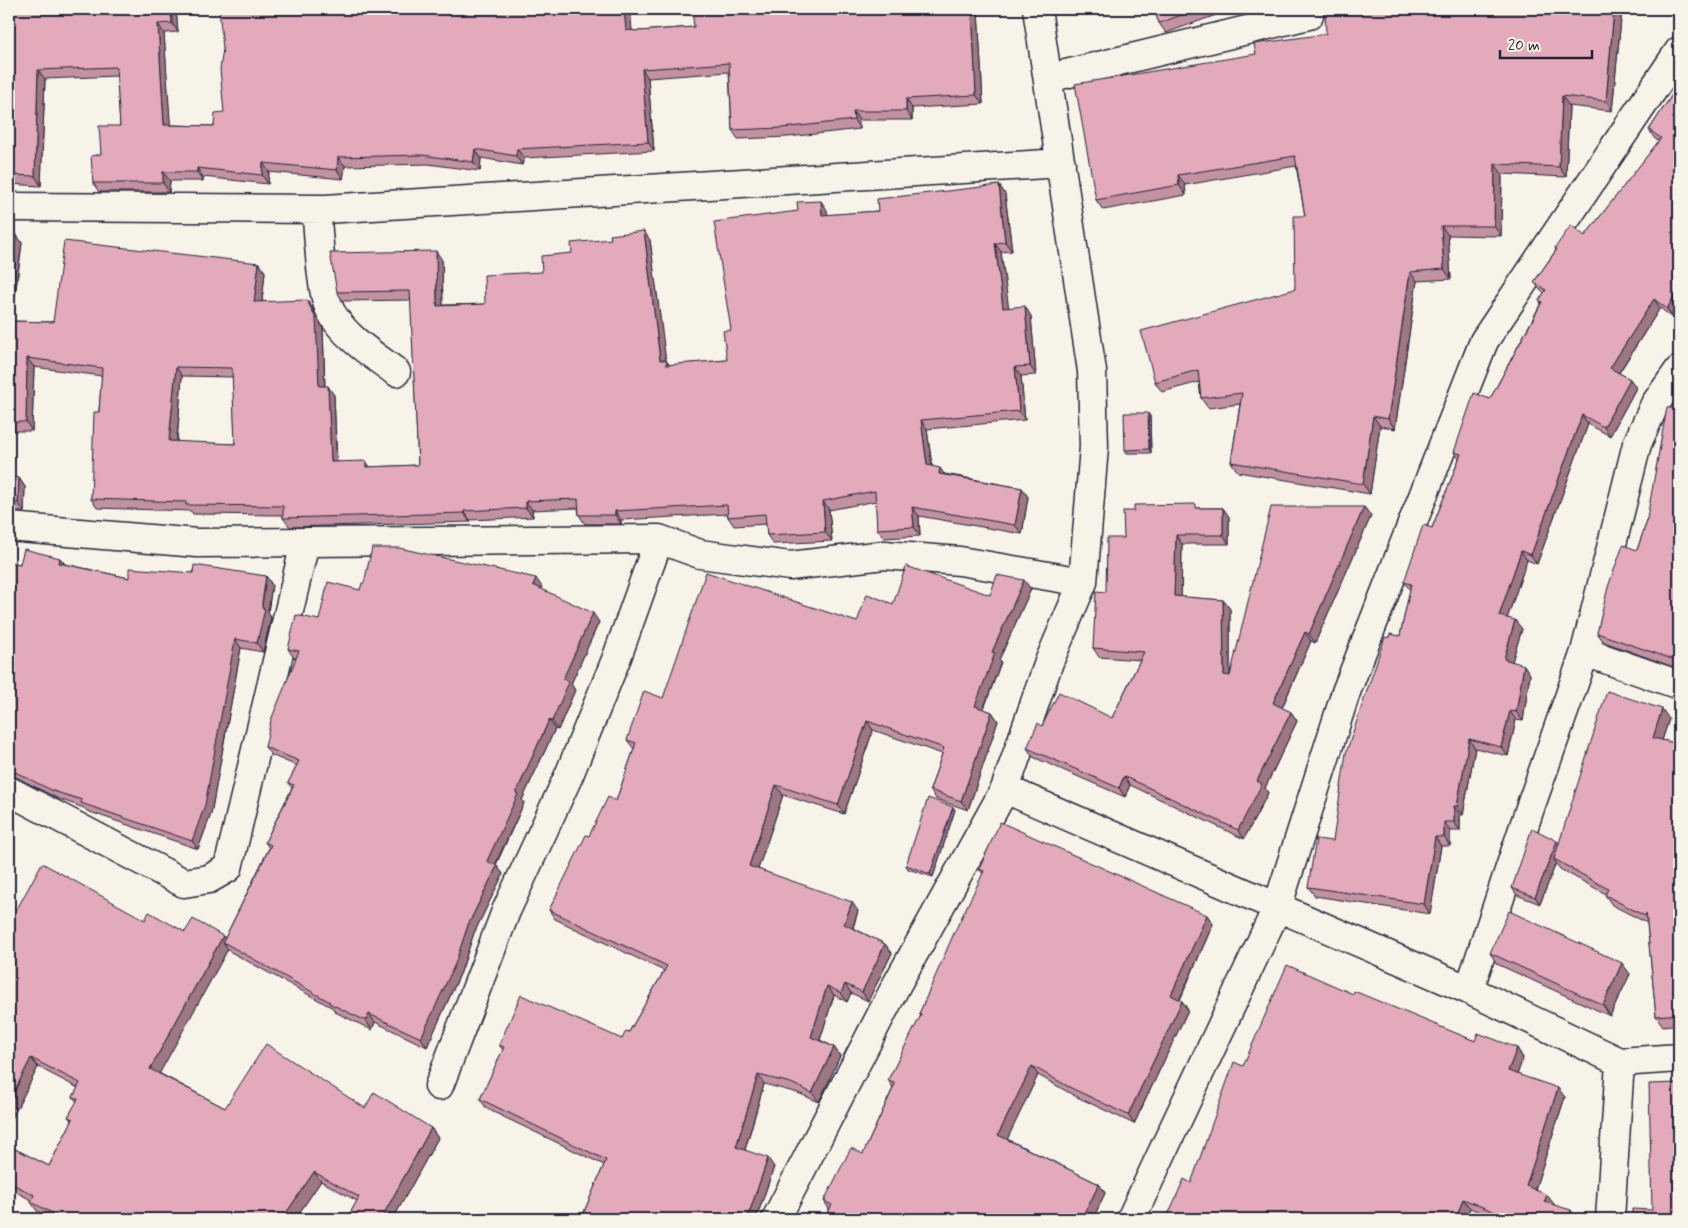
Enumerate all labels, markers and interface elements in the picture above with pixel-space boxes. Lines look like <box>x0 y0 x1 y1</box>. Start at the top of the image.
scale bar <box>1500 28 1593 60</box>
text: 20 m <box>1508 36 1540 56</box>

